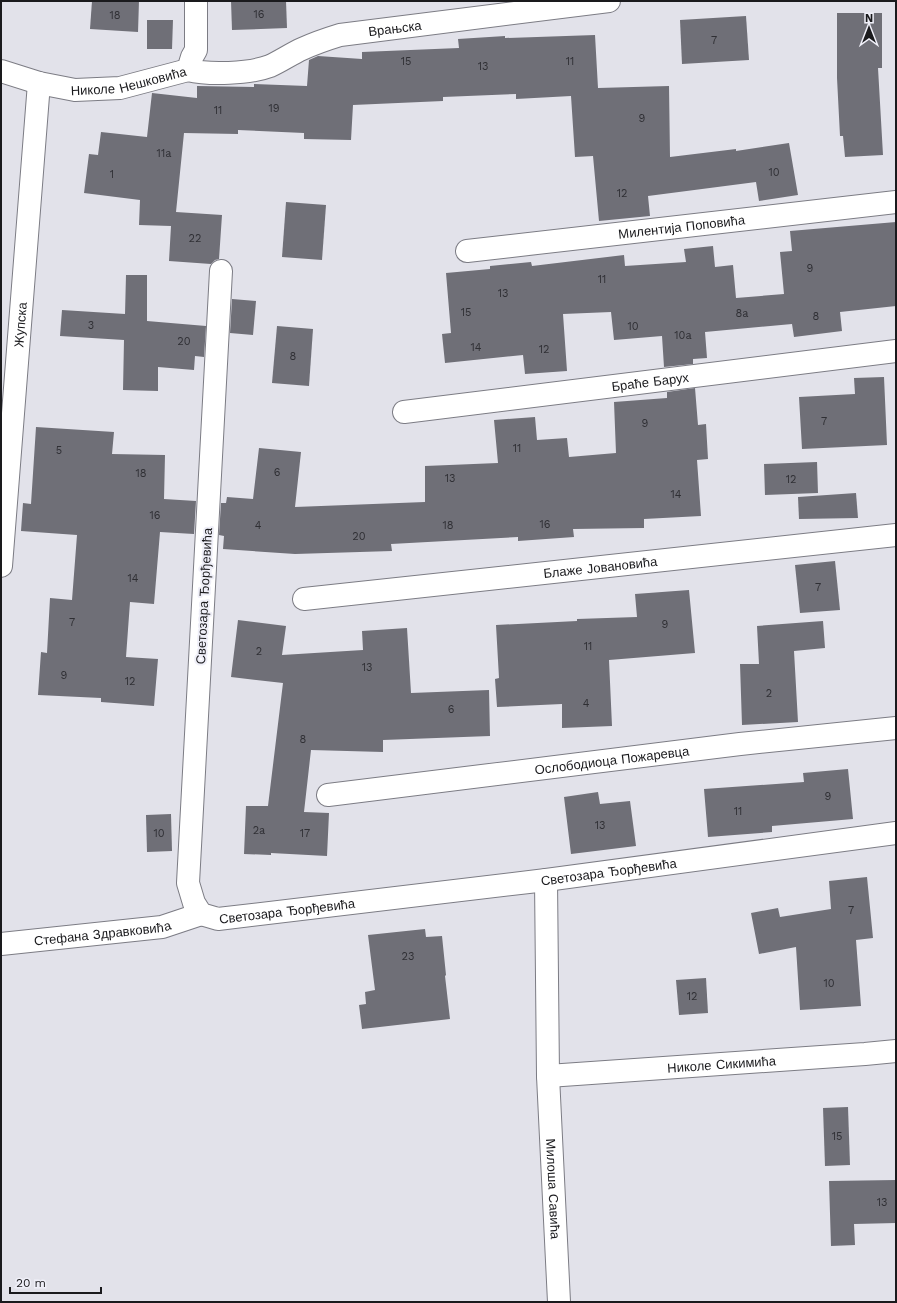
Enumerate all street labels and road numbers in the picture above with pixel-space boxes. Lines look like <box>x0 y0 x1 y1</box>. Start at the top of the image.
street label: Врањска <box>367 17 423 39</box>
street label: Николе Нешковића <box>70 63 189 98</box>
street label: Милентија Поповића <box>617 212 747 241</box>
street label: Жупска <box>11 301 29 348</box>
street label: Браће Барух <box>611 369 690 394</box>
street label: Светозара Ђорђевића <box>193 527 215 665</box>
street label: Блаже Јовановића <box>543 553 659 581</box>
street label: Ослободиоца Пожаревца <box>534 743 691 777</box>
street label: Светозара Ђорђевића <box>540 855 678 888</box>
street label: Светозара Ђорђевића <box>218 895 357 926</box>
street label: Стефана Здравковића <box>33 917 174 948</box>
street label: Николе Сикимића <box>667 1053 777 1075</box>
street label: Милоша Савића <box>544 1138 563 1240</box>

